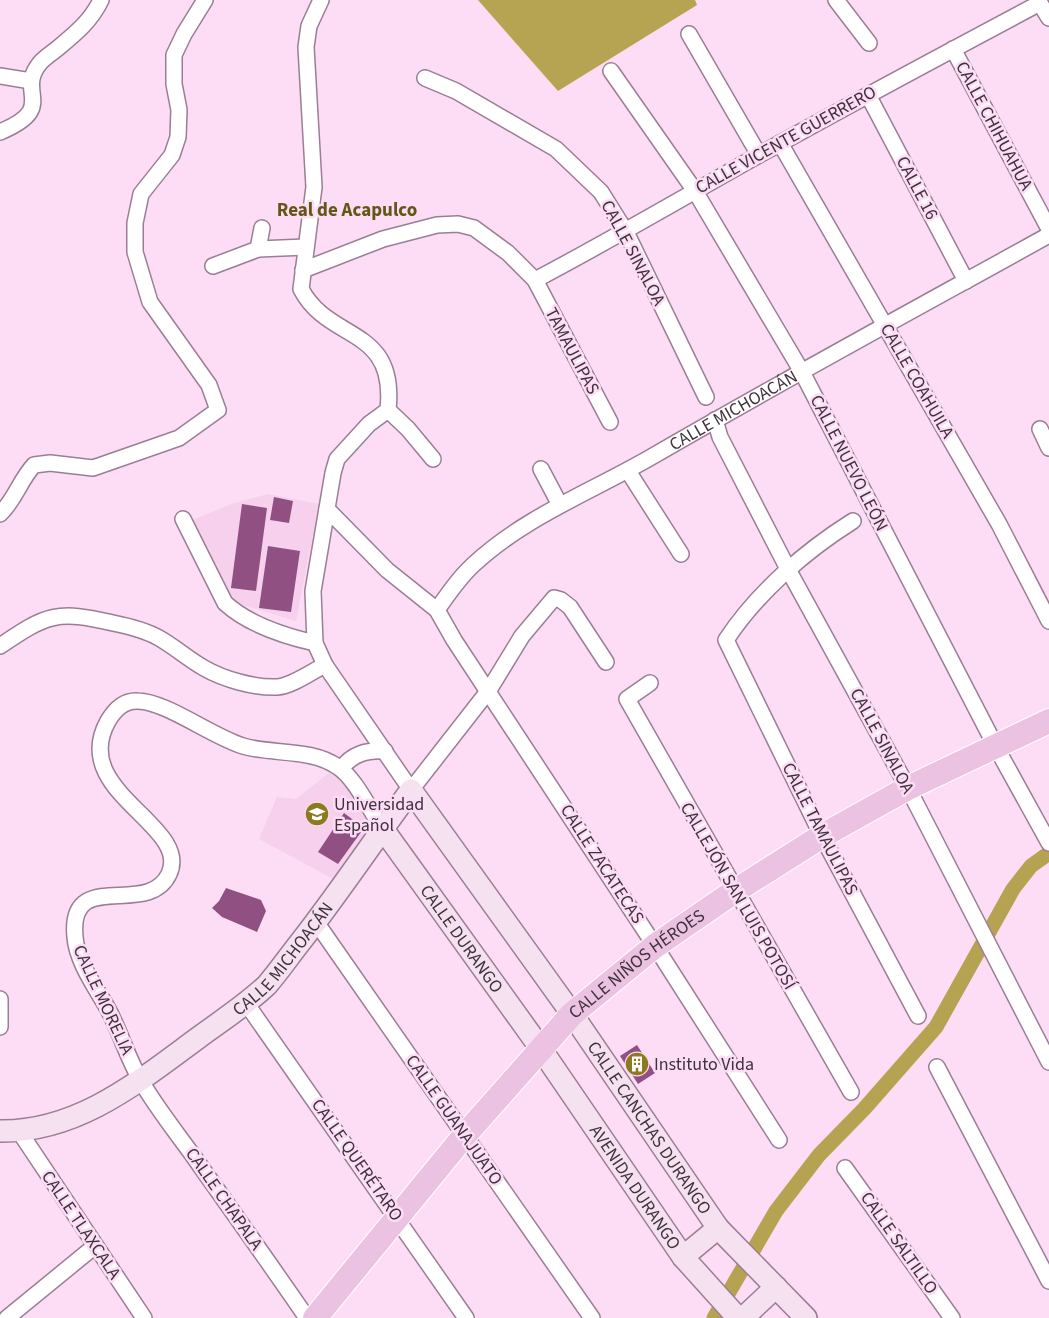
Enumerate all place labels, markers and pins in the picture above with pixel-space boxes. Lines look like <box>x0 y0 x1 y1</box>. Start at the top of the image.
place label: Universidad Español <box>334 792 424 838</box>
school or university icon: Universidad Español <box>304 801 330 827</box>
building icon: Instituto Vida <box>624 1051 650 1077</box>
place label: Instituto Vida <box>654 1052 754 1077</box>

